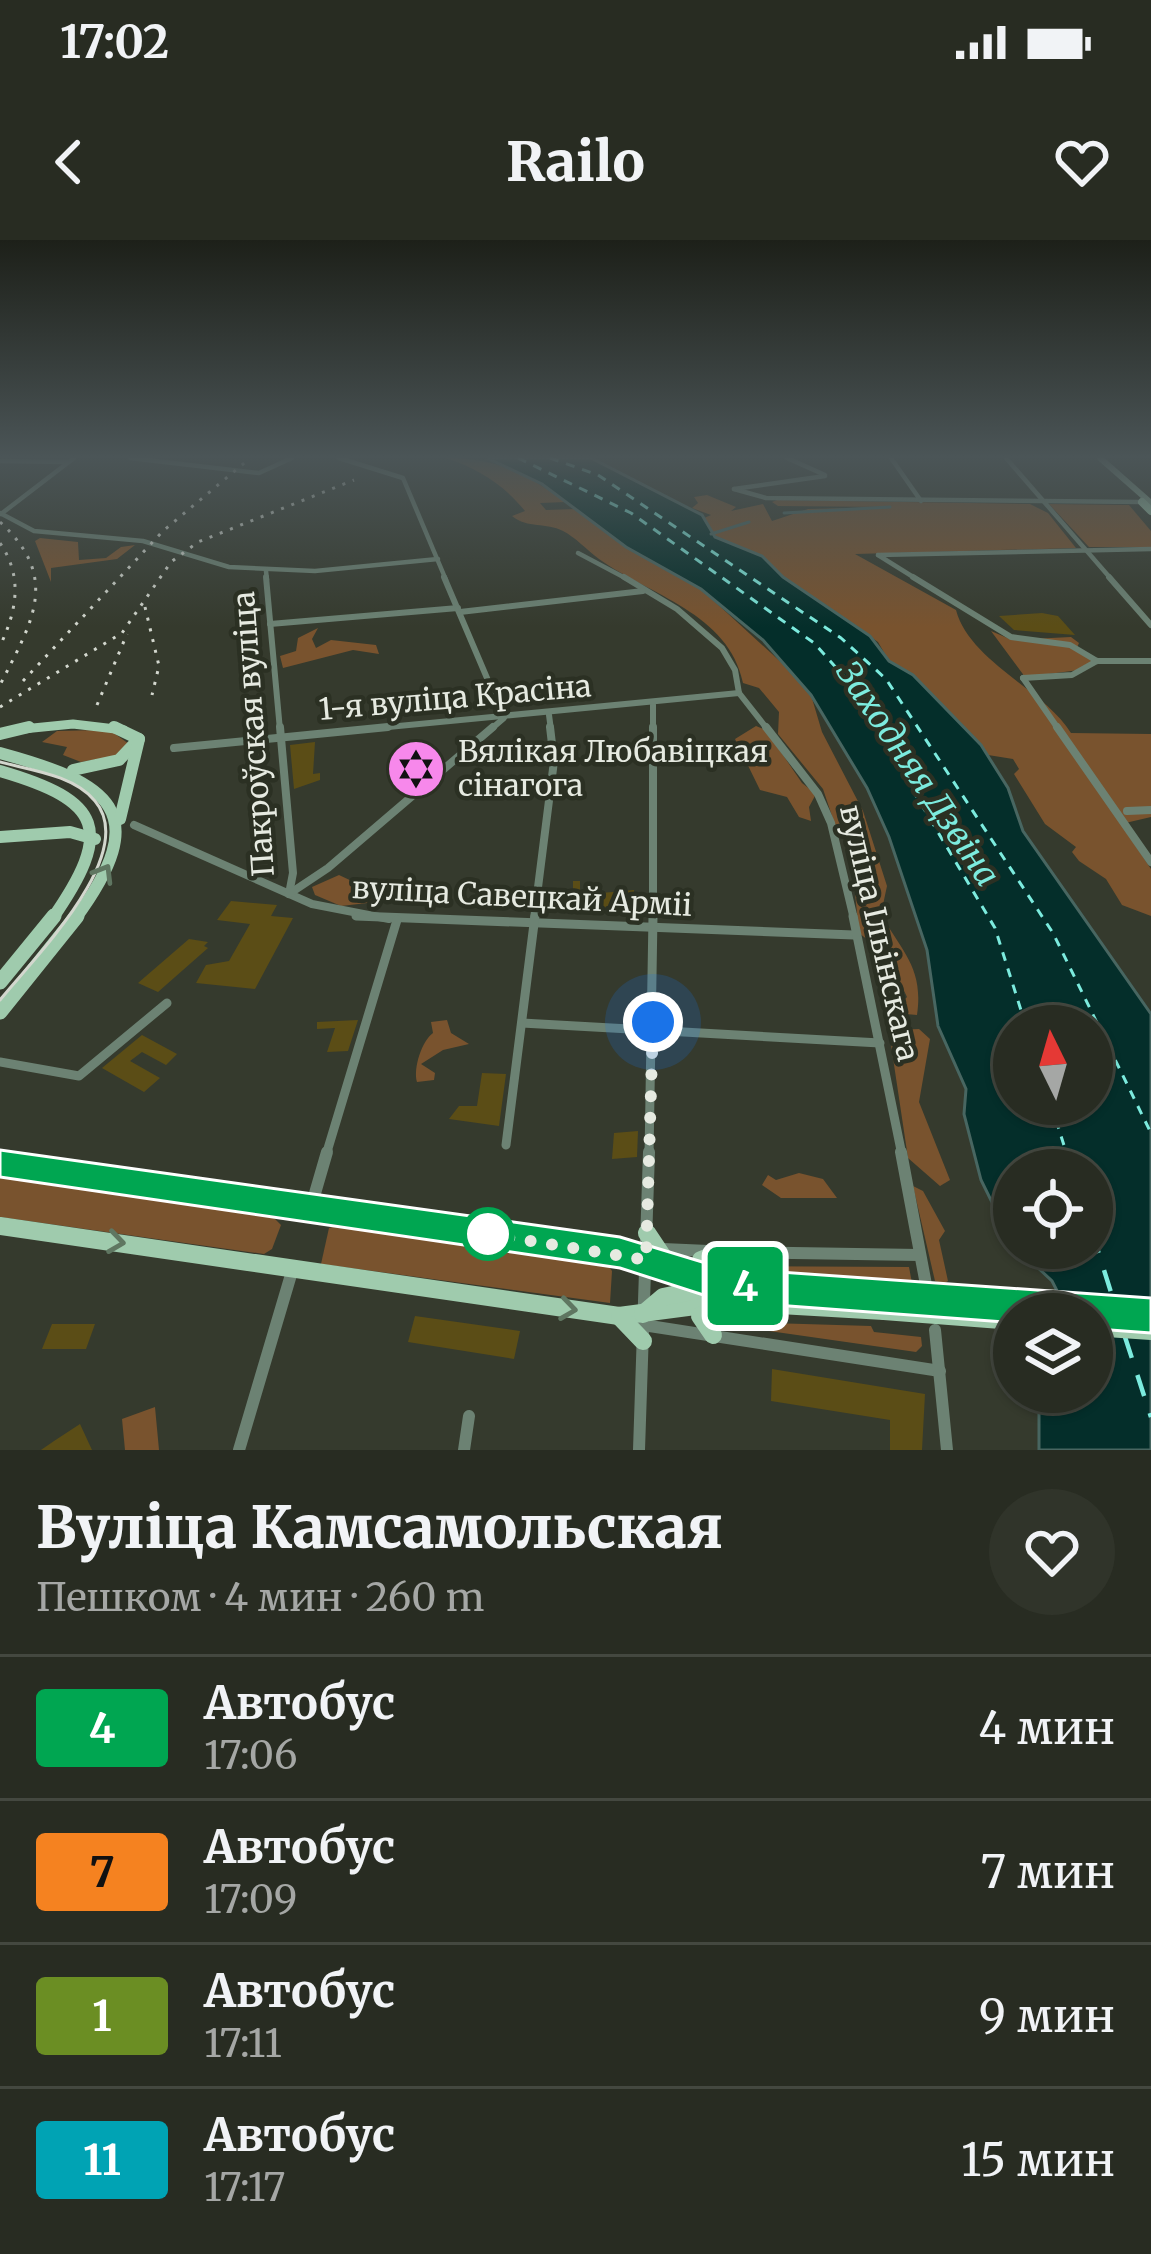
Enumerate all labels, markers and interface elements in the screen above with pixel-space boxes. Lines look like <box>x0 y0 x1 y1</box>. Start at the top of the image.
text: 17:02 <box>60 14 169 70</box>
text: Railo <box>506 128 645 196</box>
icon: back <box>36 129 102 195</box>
icon: heart <box>1049 129 1115 195</box>
street label: Пакроўская вуліца <box>224 590 282 878</box>
water label: Заходняя Дзвіна <box>827 653 1008 894</box>
street label: 1-я вуліца Красіна <box>317 666 593 728</box>
place label: Вялікая Любавіцкая сінагога <box>458 732 768 804</box>
synagogue icon: Вялікая Любавіцкая сінагога <box>385 738 447 800</box>
street label: вуліца Ільінскага <box>832 801 928 1065</box>
one-way arrow <box>89 864 112 886</box>
street label: вуліца Савецкай Арміі <box>351 868 693 924</box>
your location <box>623 992 683 1052</box>
north arrow <box>993 1005 1113 1125</box>
map controls <box>993 1005 1113 1413</box>
button: locate <box>993 1149 1113 1269</box>
unlabelled marker <box>463 1209 513 1259</box>
one-way arrow <box>106 1228 126 1254</box>
line badge: 4 <box>706 1247 784 1325</box>
text: 4 <box>732 1260 758 1312</box>
button: layers <box>993 1293 1113 1413</box>
one-way arrow <box>558 1295 578 1321</box>
button: heart <box>989 1489 1115 1615</box>
text: Вуліца Камсамольская <box>36 1492 723 1564</box>
text: Пешком · 4 мин · 260 m <box>36 1573 484 1622</box>
text: Автобус <box>204 1675 395 1731</box>
text: 4 мин <box>978 1700 1115 1756</box>
text: 4 <box>89 1702 115 1754</box>
text: 17:06 <box>204 1731 298 1780</box>
text: Автобус <box>204 1819 395 1875</box>
text: 7 мин <box>980 1844 1115 1900</box>
text: 7 <box>89 1846 115 1898</box>
text: 17:09 <box>204 1875 297 1924</box>
text: Автобус <box>204 1963 395 2019</box>
text: 9 мин <box>979 1988 1115 2044</box>
text: 1 <box>92 1990 112 2042</box>
text: 17:11 <box>204 2019 282 2068</box>
text: Автобус <box>204 2107 395 2163</box>
text: 15 мин <box>961 2132 1115 2188</box>
text: 11 <box>83 2134 121 2186</box>
text: 17:17 <box>204 2163 285 2212</box>

